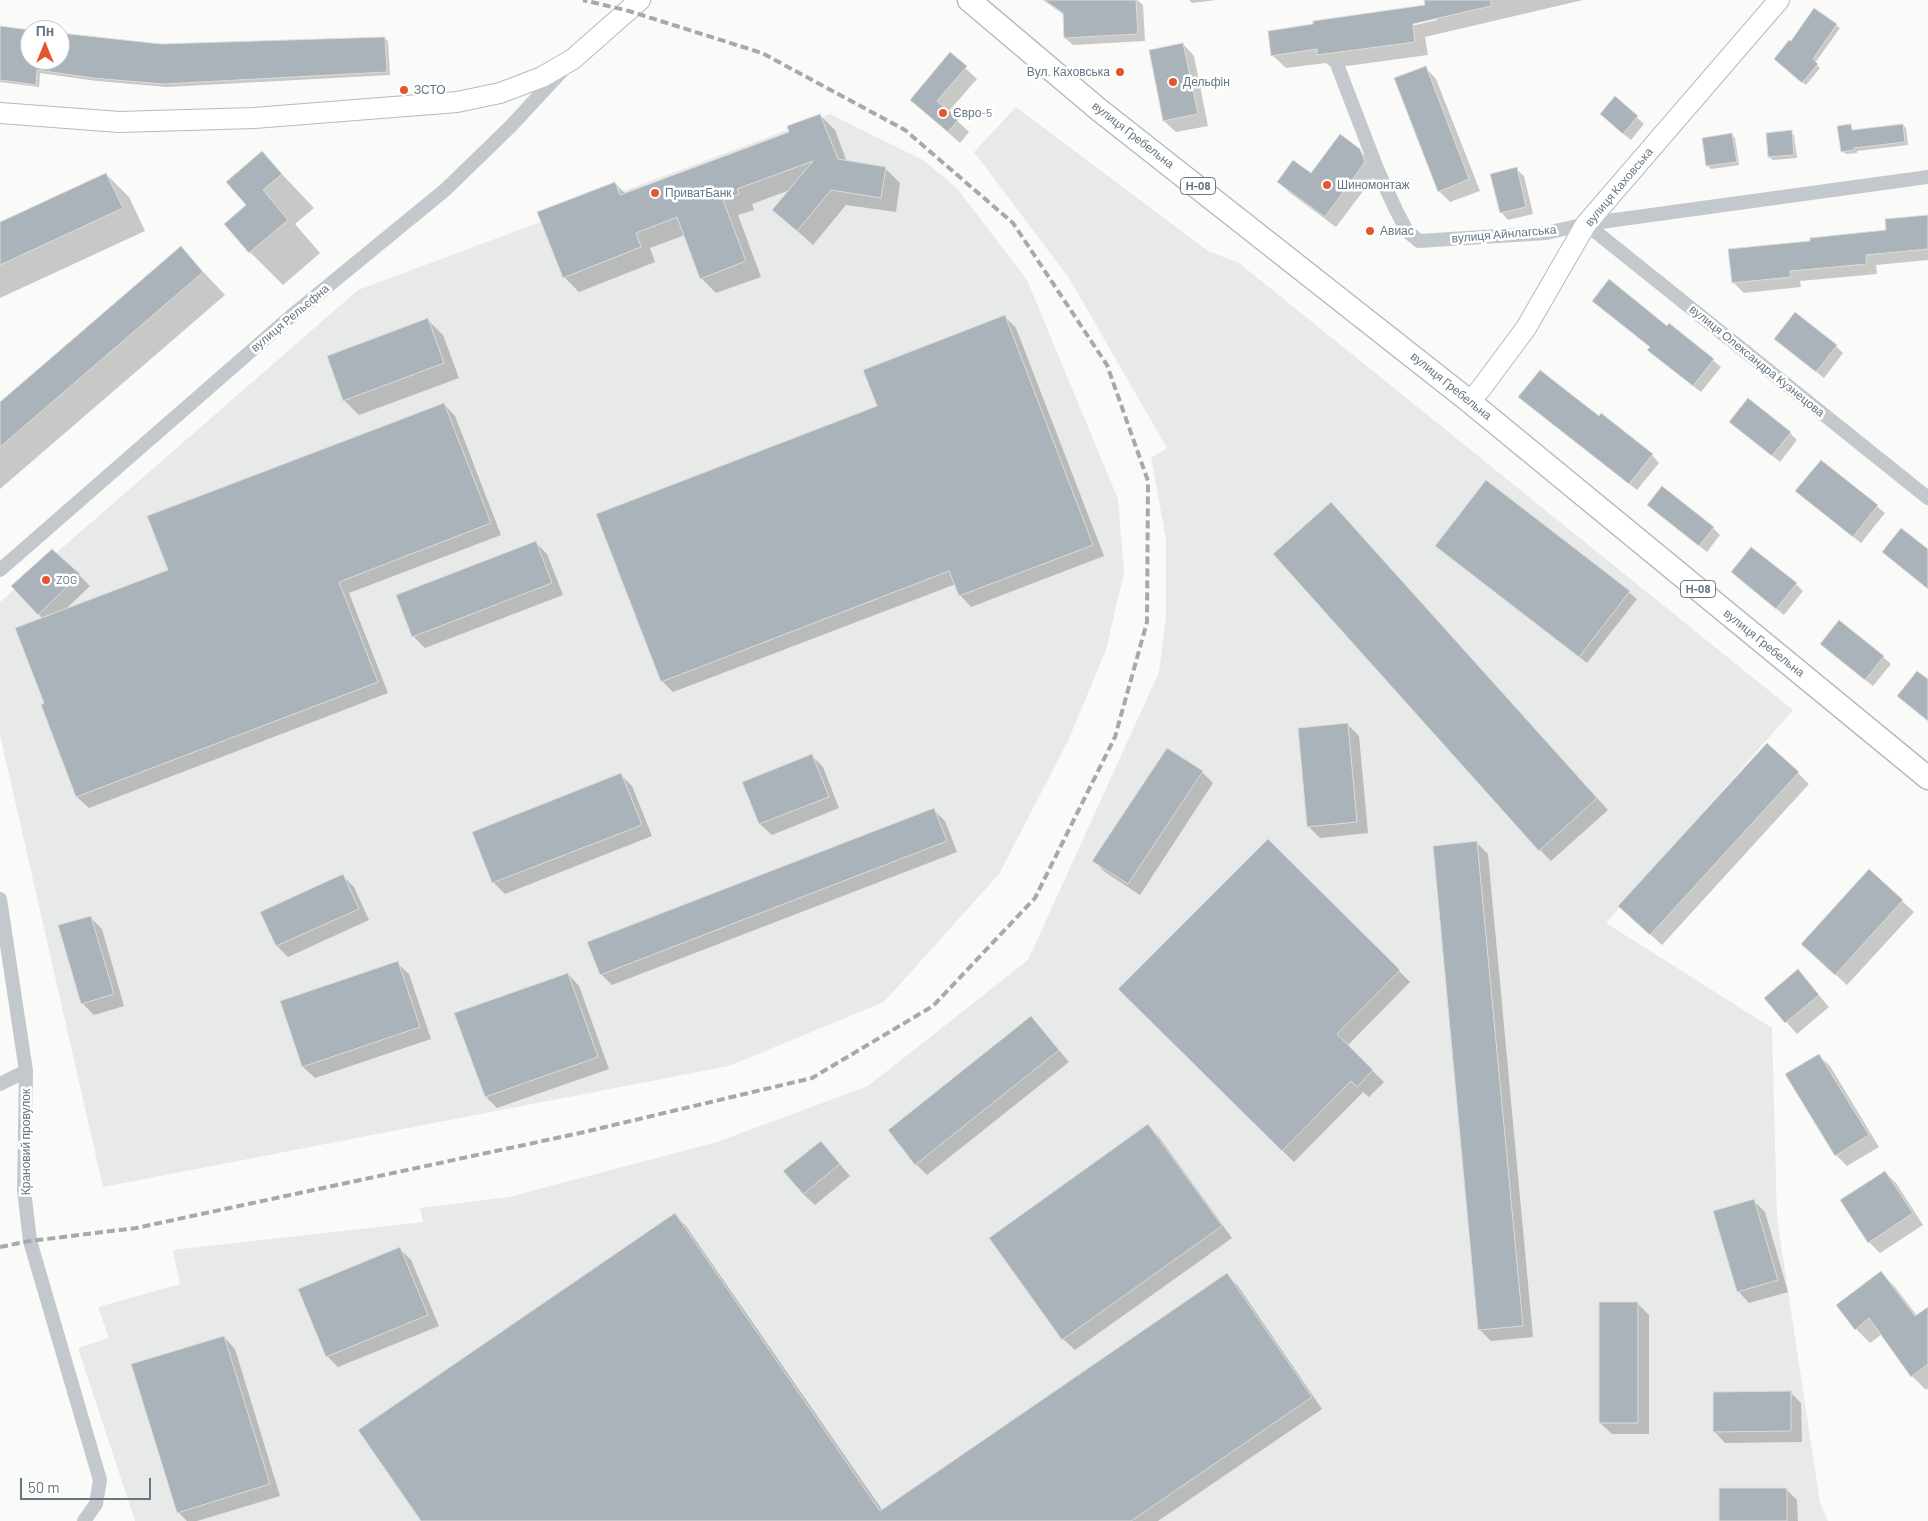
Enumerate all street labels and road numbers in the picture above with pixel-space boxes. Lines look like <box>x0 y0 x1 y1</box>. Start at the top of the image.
street label: вулиця Гребельна <box>1089 99 1177 171</box>
street label: вулиця Каховська <box>1582 145 1656 229</box>
road number: Н-08 <box>1180 178 1216 195</box>
street label: вулиця Айнлагська <box>1451 222 1557 246</box>
street label: вулиця Рельєфна <box>248 281 332 355</box>
street label: вулиця Олександра Кузнецова <box>1687 302 1827 420</box>
street label: вулиця Гребельна <box>1408 349 1494 423</box>
road number: Н-08 <box>1680 580 1716 598</box>
street label: вулиця Гребельна <box>1721 606 1807 680</box>
street label: Крановий провулок <box>19 1089 33 1195</box>

